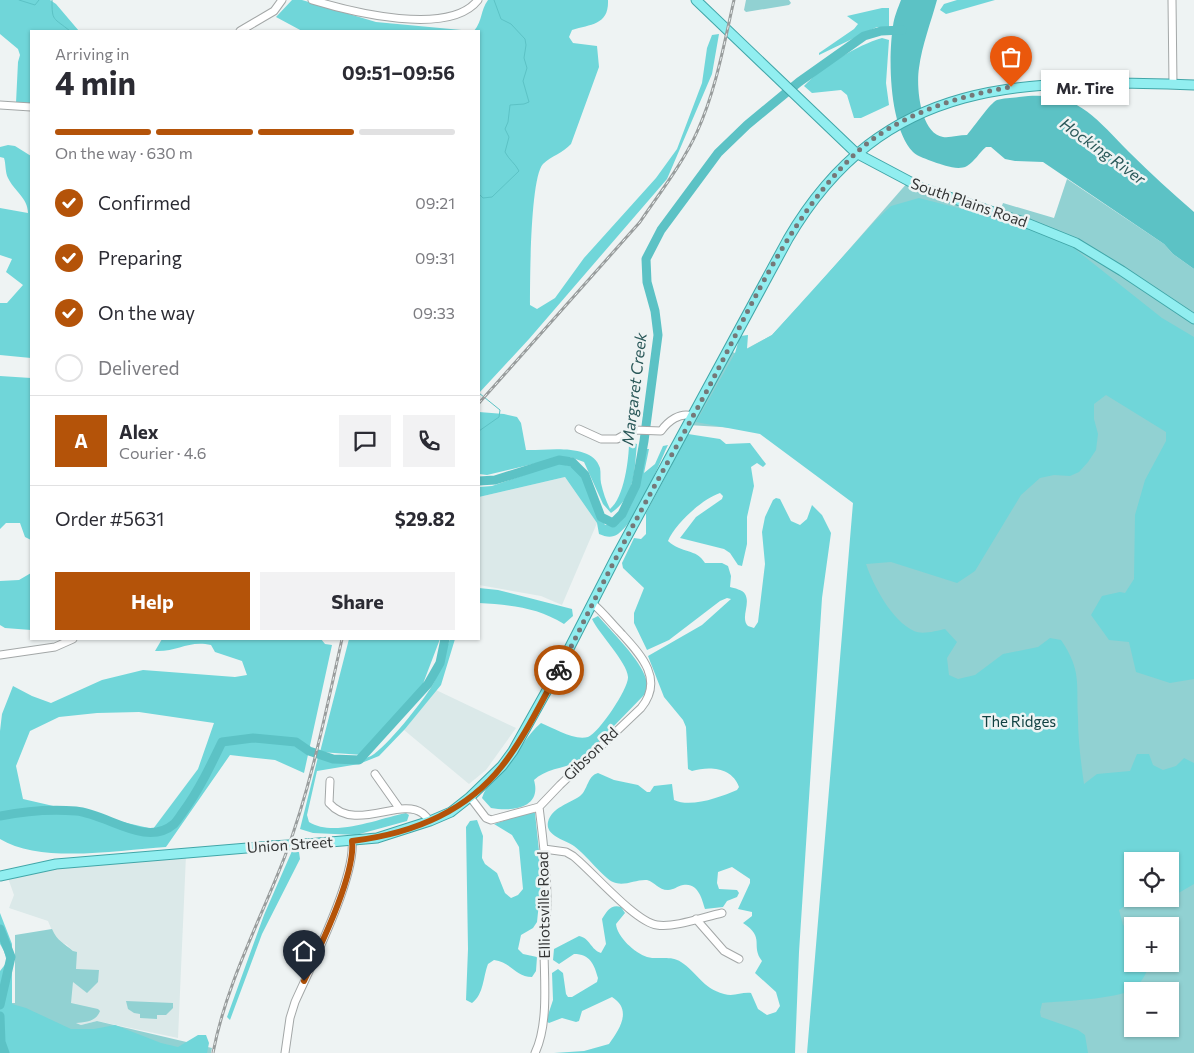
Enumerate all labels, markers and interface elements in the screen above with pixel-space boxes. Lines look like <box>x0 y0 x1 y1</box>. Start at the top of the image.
pin <box>990 36 1032 87</box>
icon: bag <box>997 43 1025 71</box>
text: Arriving in <box>55 44 129 63</box>
text: 09:51–09:56 <box>342 61 455 84</box>
text: 4 min <box>55 62 136 102</box>
callout: Mr. Tire <box>1041 70 1128 104</box>
text: Mr. Tire <box>1056 78 1114 97</box>
water label: Hocking River <box>1057 113 1150 188</box>
text: On the way · 630 m <box>55 143 193 162</box>
street label: South Plains Road <box>909 174 1030 230</box>
icon: check <box>55 189 83 217</box>
text: Confirmed <box>98 191 191 214</box>
text: 09:21 <box>415 193 455 212</box>
icon: check <box>55 244 83 272</box>
text: Preparing <box>98 246 182 269</box>
text: 09:31 <box>415 248 455 267</box>
icon: check <box>55 299 83 327</box>
text: On the way <box>98 301 195 324</box>
text: 09:33 <box>413 303 455 322</box>
water label: Margaret Creek <box>617 331 650 446</box>
text: Delivered <box>98 356 179 379</box>
button: chat <box>339 415 391 467</box>
button: phone <box>403 415 455 467</box>
text: Alex <box>119 420 159 443</box>
text: A <box>74 429 88 452</box>
text: Courier · 4.6 <box>119 443 206 462</box>
text: Order #5631 <box>55 507 164 530</box>
text: $29.82 <box>395 507 455 530</box>
button: Help <box>55 572 250 630</box>
button: Share <box>260 572 455 630</box>
courier <box>534 645 584 695</box>
icon: bike <box>545 656 573 684</box>
park label: The Ridges <box>982 712 1056 730</box>
street label: Gibson Rd <box>559 723 621 784</box>
street label: Union Street <box>246 832 334 856</box>
street label: Elliotsville Road <box>533 851 553 959</box>
map controls <box>1124 852 1179 1037</box>
button: locate <box>1124 852 1179 907</box>
button: + <box>1124 917 1179 972</box>
pin <box>283 930 325 981</box>
icon: home <box>290 937 318 965</box>
button: − <box>1124 982 1179 1037</box>

